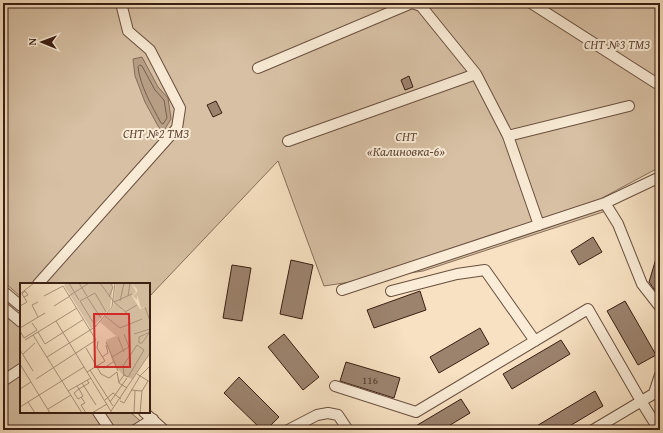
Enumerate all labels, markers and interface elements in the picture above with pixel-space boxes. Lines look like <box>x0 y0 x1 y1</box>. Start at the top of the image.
north arrow <box>22 22 62 62</box>
park label: СНТ №3 ТМЗ <box>584 35 650 54</box>
text: N <box>24 37 40 46</box>
park label: СНТ №2 ТМЗ <box>123 124 189 143</box>
park label: СНТ «Калиновка-6» <box>367 127 445 161</box>
inset map <box>20 283 150 413</box>
house number: 116 <box>362 372 378 388</box>

